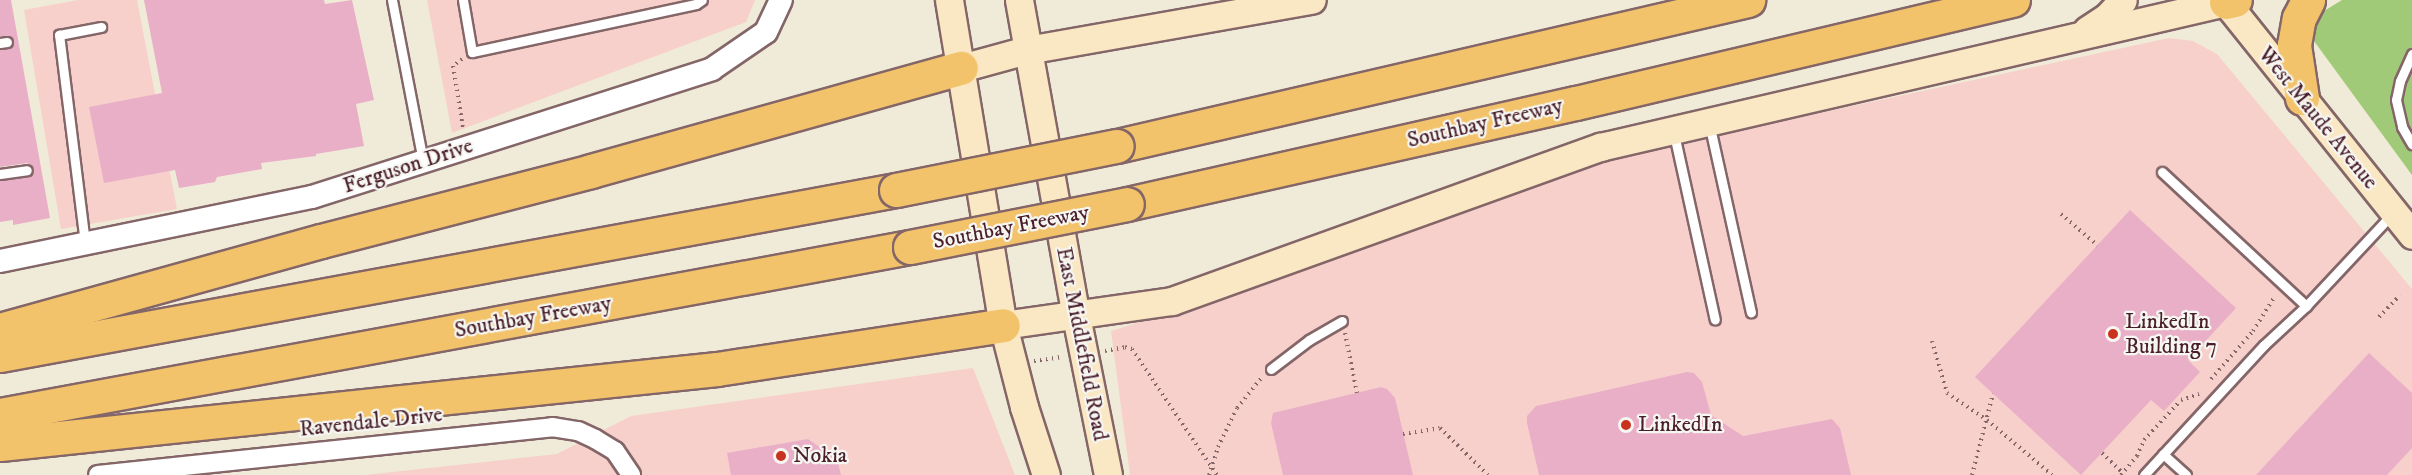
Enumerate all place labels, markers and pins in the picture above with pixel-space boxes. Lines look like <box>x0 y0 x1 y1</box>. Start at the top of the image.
place label: LinkedIn Building 7 <box>2125 308 2217 360</box>
marker: LinkedIn Building 7 <box>2106 327 2120 341</box>
place label: LinkedIn <box>1638 412 1722 438</box>
marker: LinkedIn <box>1619 418 1633 432</box>
place label: Nokia <box>793 443 847 469</box>
marker: Nokia <box>774 449 788 463</box>

